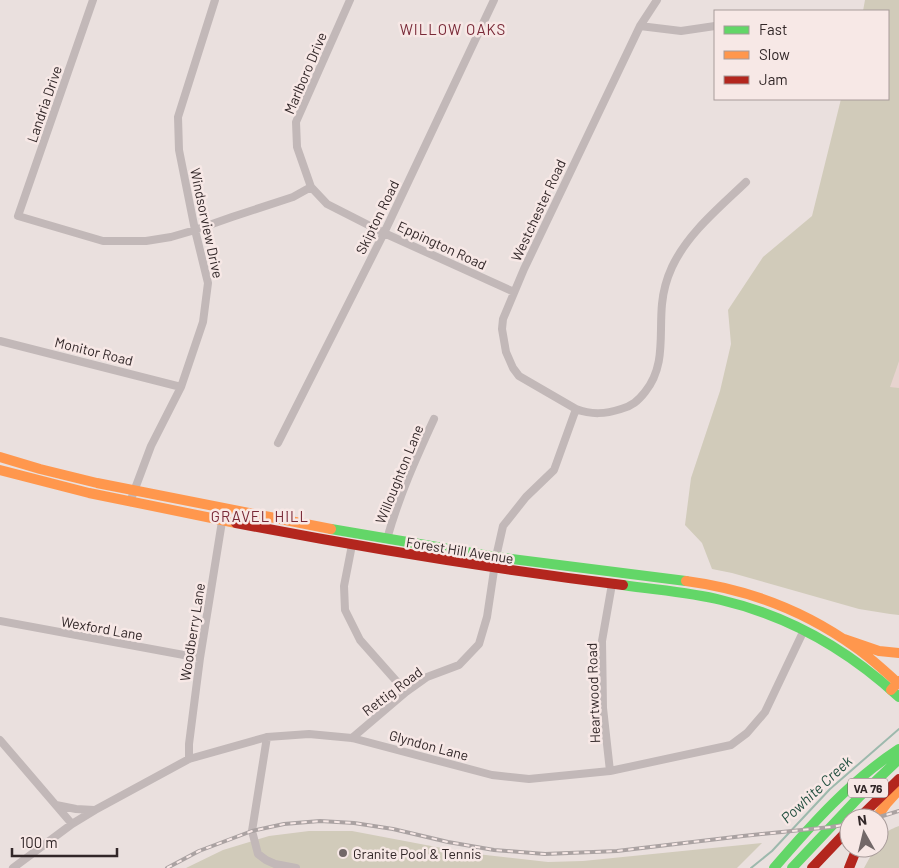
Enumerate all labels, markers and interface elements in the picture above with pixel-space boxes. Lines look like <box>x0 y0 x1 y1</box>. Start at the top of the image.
legend <box>714 10 889 100</box>
district label: WILLOW OAKS <box>400 20 506 38</box>
text: Fast <box>759 20 787 38</box>
street label: Marlboro Drive <box>280 29 330 117</box>
text: Slow <box>759 45 790 63</box>
street label: Landria Drive <box>23 63 65 145</box>
text: Jam <box>759 70 788 88</box>
street label: Westchester Road <box>507 156 569 264</box>
street label: Windsorview Drive <box>187 166 227 280</box>
street label: Skipton Road <box>352 177 402 257</box>
street label: Eppington Road <box>395 217 489 273</box>
street label: Monitor Road <box>53 333 135 369</box>
street label: Willoughton Lane <box>371 422 427 526</box>
district label: GRAVEL HILL <box>211 507 309 525</box>
street label: Forest Hill Avenue <box>405 533 515 567</box>
street label: Woodberry Lane <box>176 582 208 682</box>
street label: Wexford Lane <box>60 612 144 644</box>
street label: Heartwood Road <box>583 642 603 744</box>
street label: Rettig Road <box>359 663 425 719</box>
street label: Glyndon Lane <box>388 726 470 764</box>
water label: Powhite Creek <box>777 751 856 826</box>
road number: VA 76 <box>848 778 888 798</box>
north arrow <box>839 808 889 858</box>
text: N <box>856 811 868 829</box>
scale bar <box>12 826 118 858</box>
text: 100 m <box>20 833 58 851</box>
place label: Granite Pool & Tennis <box>353 845 482 862</box>
marker: Granite Pool & Tennis <box>337 847 349 859</box>

